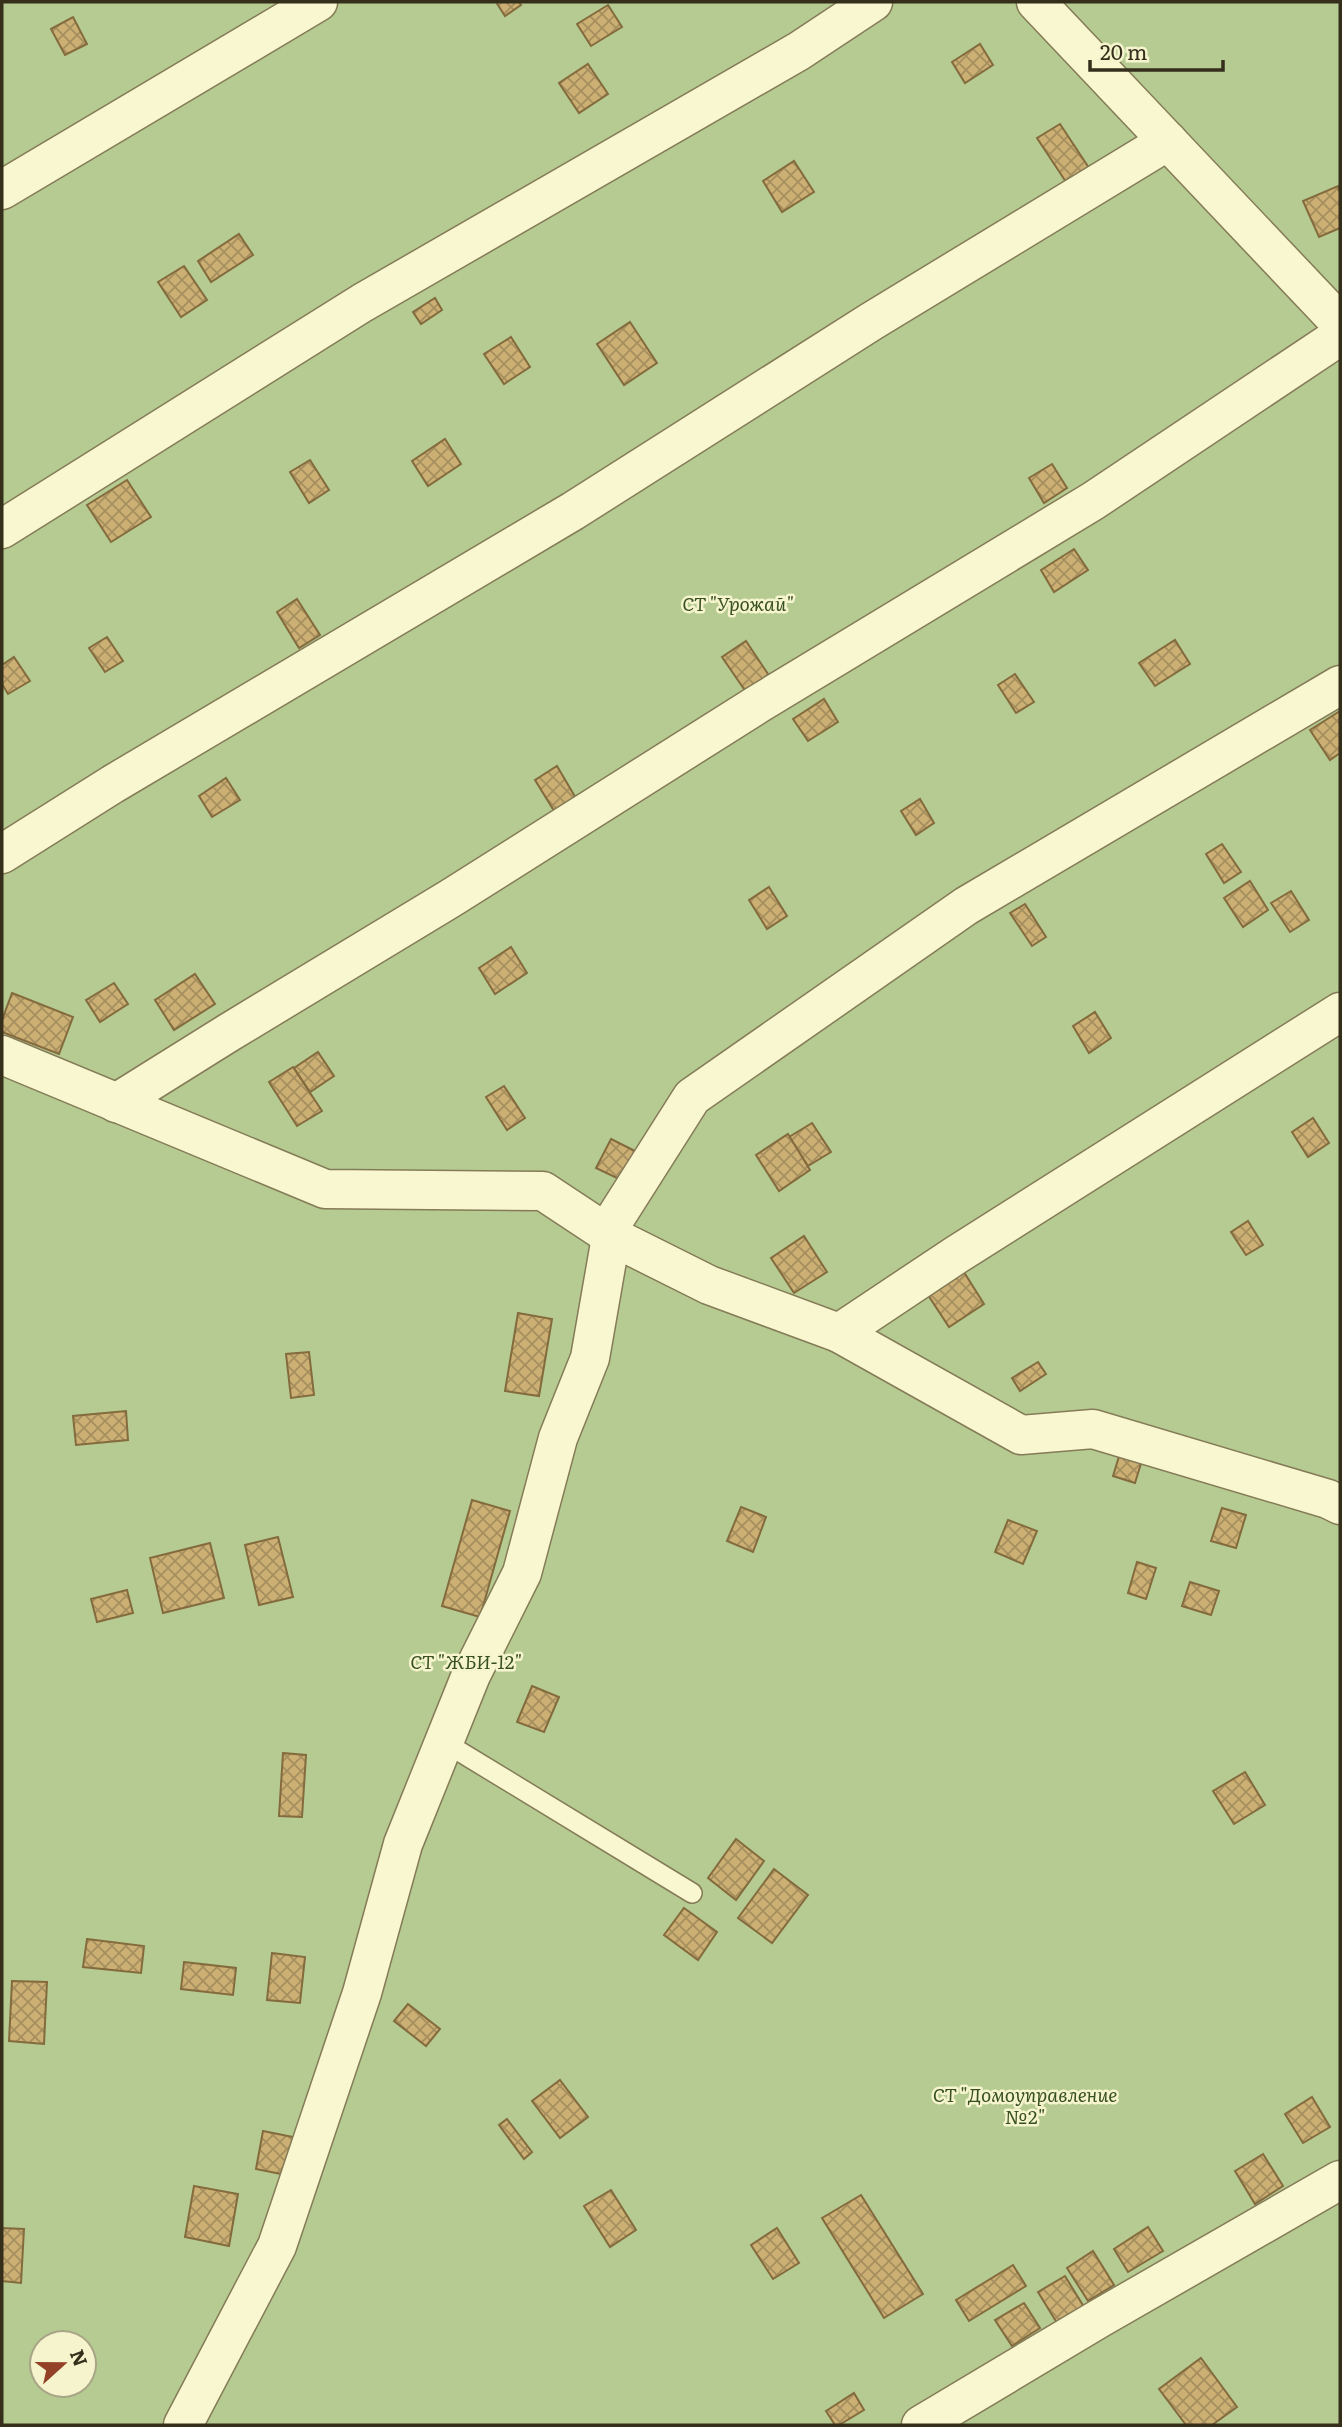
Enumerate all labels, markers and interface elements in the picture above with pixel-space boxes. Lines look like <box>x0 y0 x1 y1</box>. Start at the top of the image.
scale bar <box>1090 28 1223 72</box>
text: 20 m <box>1100 35 1147 66</box>
park label: СТ "Урожай" <box>682 589 794 617</box>
park label: СТ "ЖБИ-12" <box>410 1647 522 1675</box>
park label: СТ "Домоуправление №2" <box>933 2080 1117 2130</box>
north arrow <box>28 2329 98 2399</box>
text: N <box>64 2345 96 2370</box>

